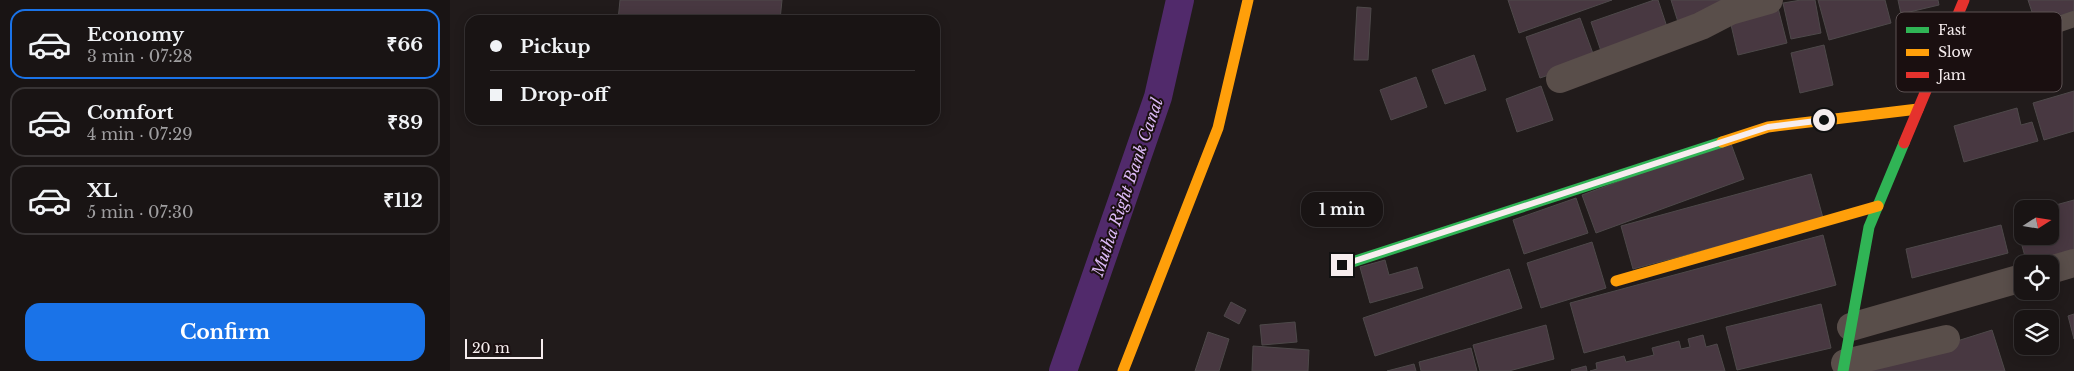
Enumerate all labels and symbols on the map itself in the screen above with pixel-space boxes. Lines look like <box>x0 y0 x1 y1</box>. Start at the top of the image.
legend <box>1896 12 2062 92</box>
text: Fast <box>1938 21 1967 39</box>
text: Slow <box>1938 43 1972 61</box>
text: Jam <box>1936 66 1966 84</box>
water label: Mutha Right Bank Canal <box>1087 94 1167 280</box>
route start <box>1813 109 1835 131</box>
callout: 1 min <box>1301 192 1383 228</box>
north arrow <box>2014 200 2059 245</box>
route end <box>1331 254 1353 276</box>
scale bar <box>465 336 542 359</box>

